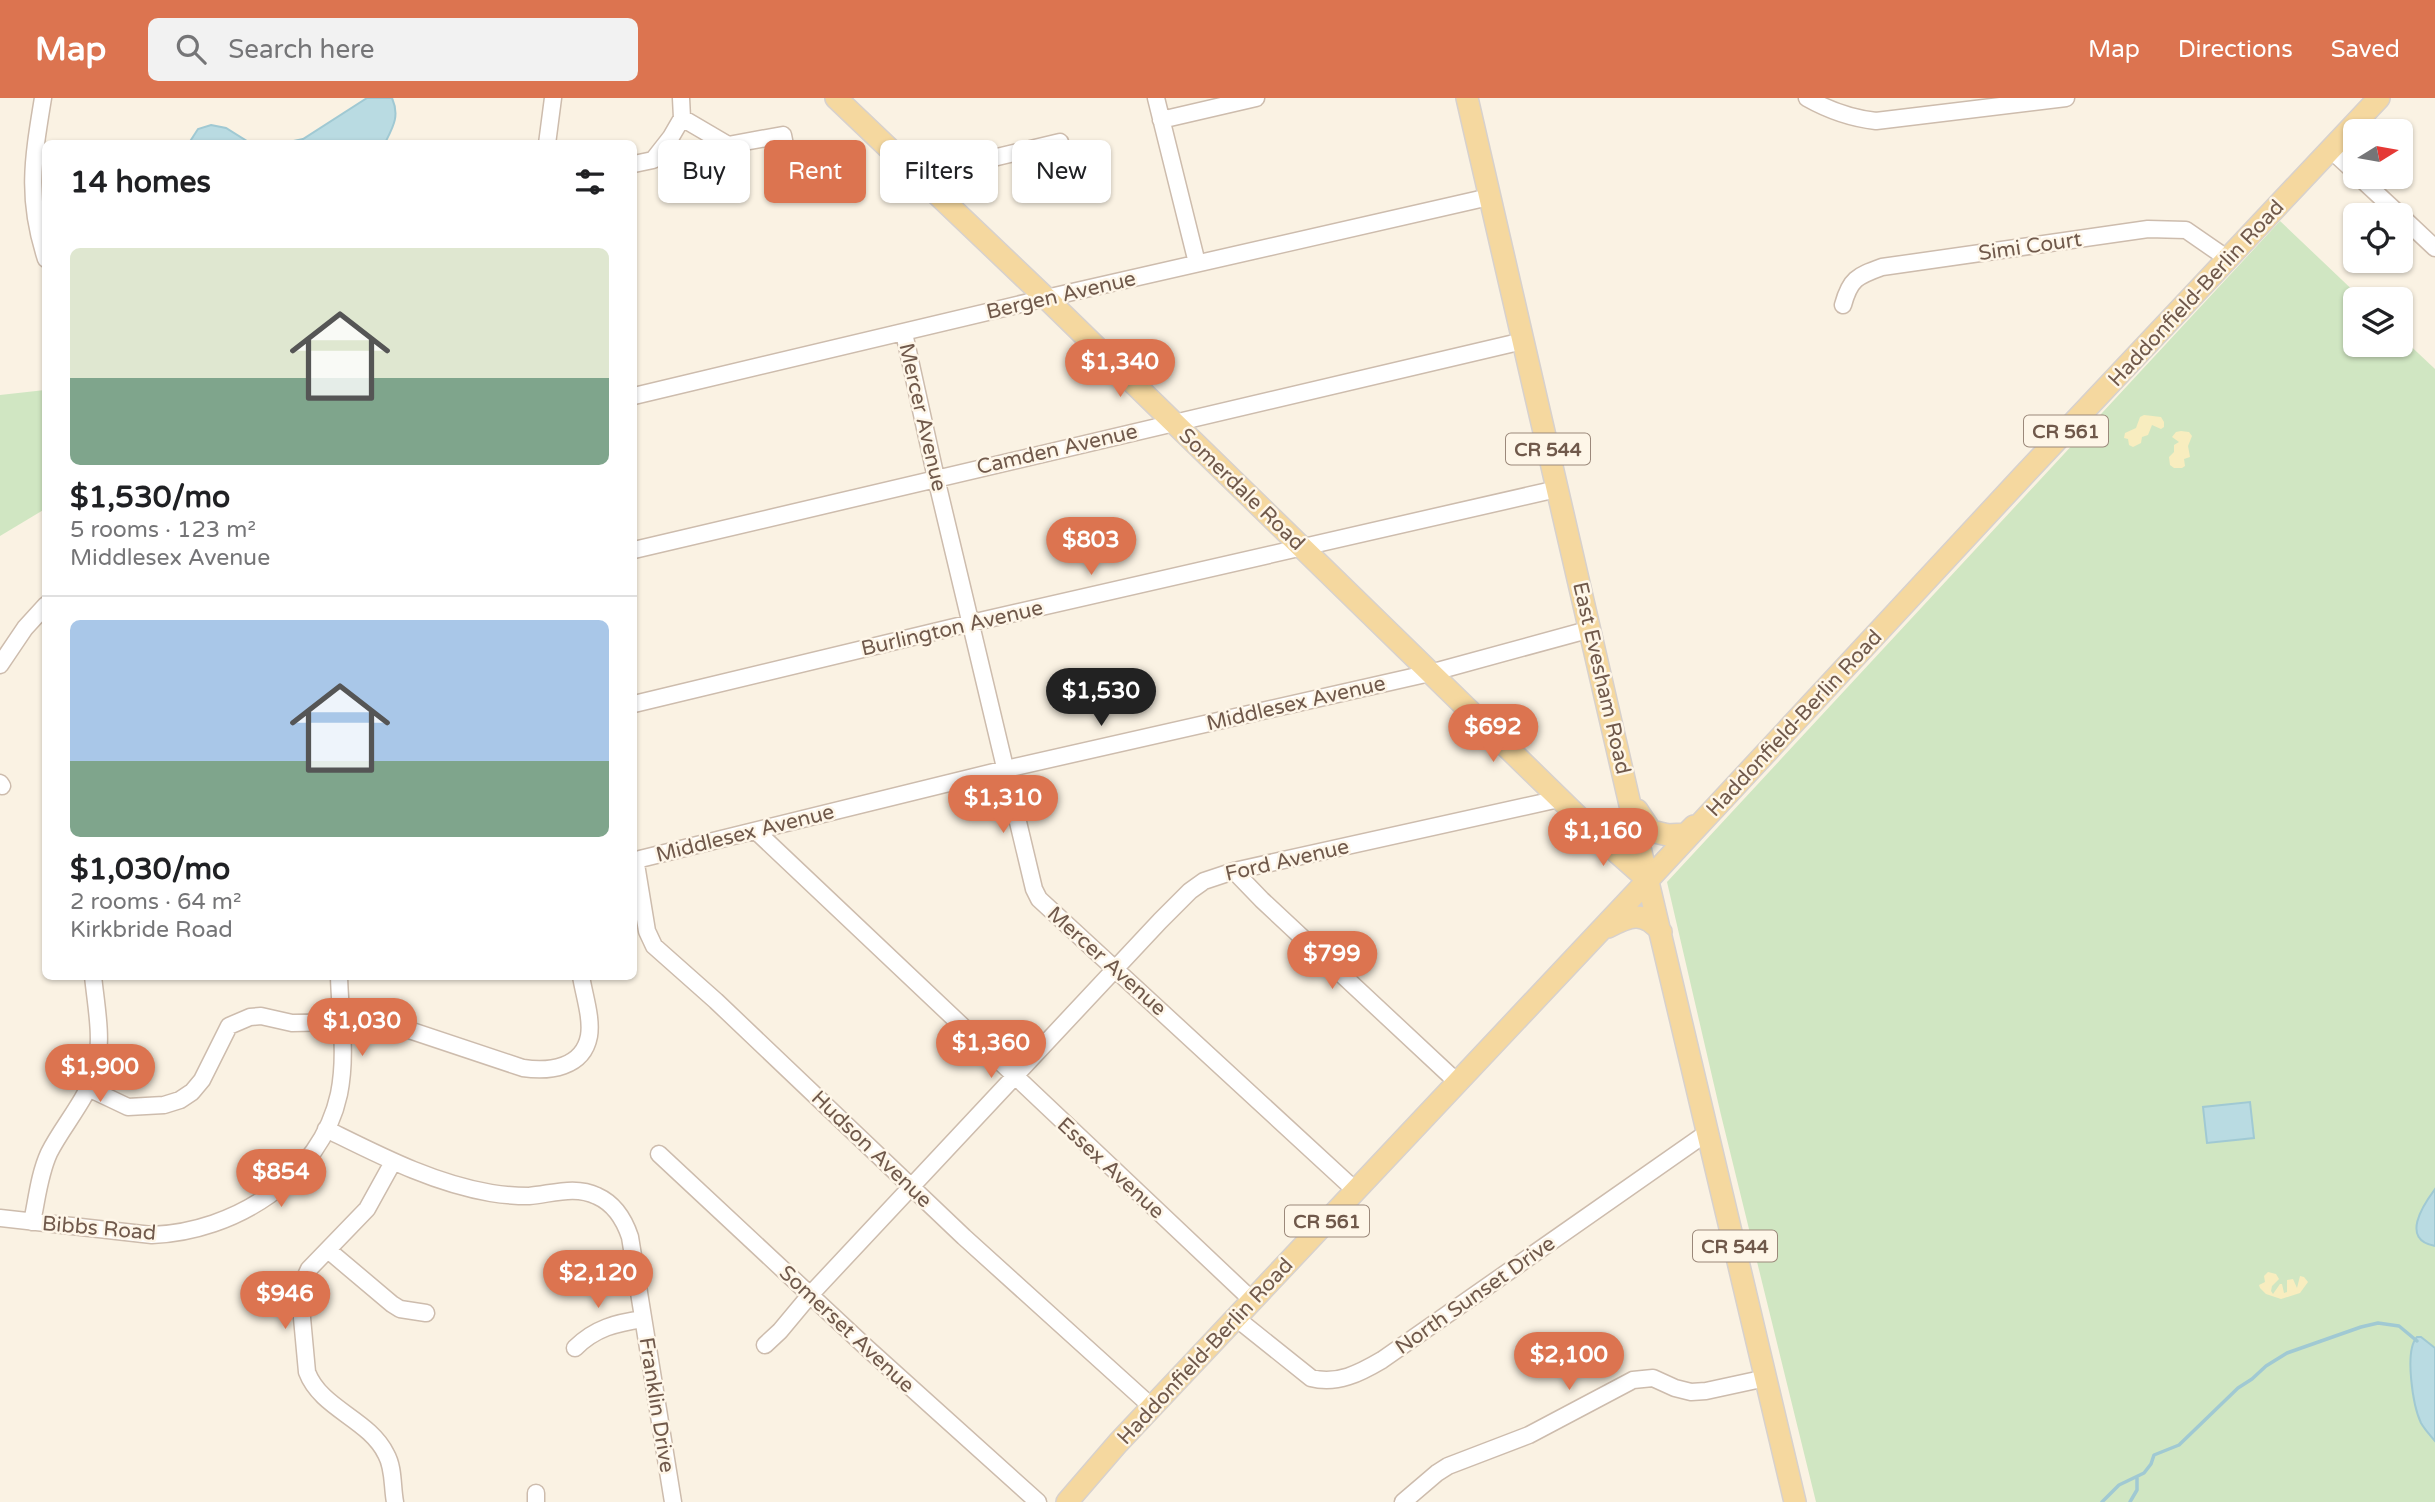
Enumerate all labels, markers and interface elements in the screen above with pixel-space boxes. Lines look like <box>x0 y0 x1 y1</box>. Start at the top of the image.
search box <box>148 18 638 81</box>
text: Map <box>35 30 106 69</box>
icon: search <box>172 30 210 68</box>
text: Search here <box>228 34 374 65</box>
text: Map <box>2088 35 2140 64</box>
text: Directions <box>2178 35 2293 64</box>
text: Saved <box>2331 35 2400 64</box>
north arrow <box>2343 119 2413 189</box>
map controls <box>2343 119 2413 357</box>
chip: Buy <box>658 140 750 203</box>
chip: Rent <box>764 140 866 203</box>
chip: Filters <box>880 140 998 203</box>
chip: New <box>1012 140 1111 203</box>
icon: filters <box>571 163 609 201</box>
text: 14 homes <box>70 164 211 201</box>
street label: Haddonfield-Berlin Road <box>2103 195 2290 392</box>
button: locate <box>2343 203 2413 273</box>
street label: Simi Court <box>1977 227 2083 266</box>
street label: Bergen Avenue <box>984 266 1138 325</box>
button: layers <box>2343 287 2413 357</box>
icon: home <box>277 293 403 419</box>
pin: $1,340 <box>1063 340 1177 399</box>
street label: Mercer Avenue <box>893 341 952 494</box>
text: $1,340 <box>1081 348 1159 376</box>
road number: CR 561 <box>2024 416 2108 446</box>
street label: Camden Avenue <box>974 419 1140 480</box>
street label: Somerdale Road <box>1174 423 1310 556</box>
road number: CR 544 <box>1506 434 1590 464</box>
text: $1,530/mo <box>70 479 230 516</box>
text: 5 rooms · 123 m² <box>70 516 256 544</box>
pin: $803 <box>1050 518 1132 577</box>
text: $803 <box>1062 526 1120 554</box>
text: Middlesex Avenue <box>70 544 270 572</box>
street label: East Evesham Road <box>1567 579 1636 777</box>
street label: Burlington Avenue <box>859 595 1046 662</box>
street label: Haddonfield-Berlin Road <box>1701 625 1888 822</box>
icon: home <box>277 665 403 791</box>
pin: $1,530 <box>1044 668 1158 728</box>
street label: Middlesex Avenue <box>1204 671 1388 736</box>
text: $1,530 <box>1062 677 1140 705</box>
pin: $692 <box>1452 704 1534 764</box>
text: $692 <box>1464 713 1522 741</box>
pin: $1,310 <box>946 776 1060 835</box>
text: $1,310 <box>964 784 1042 812</box>
street label: Middlesex Avenue <box>653 799 837 868</box>
pin: $1,160 <box>1546 808 1660 868</box>
text: $1,160 <box>1564 817 1642 845</box>
street label: Ford Avenue <box>1223 834 1352 887</box>
text: $1,030/mo <box>70 851 230 888</box>
text: 2 rooms · 64 m² <box>70 888 241 916</box>
street label: Mercer Avenue <box>1042 901 1171 1021</box>
text: Kirkbride Road <box>70 916 233 944</box>
pin: $799 <box>1291 932 1373 991</box>
text: $799 <box>1303 940 1361 968</box>
pin: $1,030 <box>305 998 419 1058</box>
text: $1,030 <box>323 1007 401 1035</box>
pin: $1,360 <box>934 1020 1048 1080</box>
text: $1,360 <box>952 1029 1030 1057</box>
pin: $1,900 <box>43 1044 157 1104</box>
text: $1,900 <box>61 1053 139 1081</box>
street label: Hudson Avenue <box>806 1086 937 1213</box>
street label: Essex Avenue <box>1052 1112 1169 1224</box>
pin: $854 <box>240 1150 322 1209</box>
text: $854 <box>252 1158 310 1186</box>
road number: CR 561 <box>1285 1205 1369 1236</box>
street label: Bibbs Road <box>41 1211 157 1246</box>
road number: CR 544 <box>1693 1230 1777 1262</box>
street label: North Sunset Drive <box>1391 1231 1560 1360</box>
pin: $2,120 <box>541 1250 655 1310</box>
street label: Haddonfield-Berlin Road <box>1112 1253 1299 1450</box>
text: $2,120 <box>559 1259 637 1287</box>
street label: Somerset Avenue <box>774 1260 919 1398</box>
pin: $946 <box>244 1272 326 1331</box>
text: $946 <box>256 1280 314 1308</box>
pin: $2,100 <box>1512 1332 1626 1392</box>
street label: Franklin Drive <box>633 1336 680 1475</box>
text: $2,100 <box>1530 1341 1608 1369</box>

